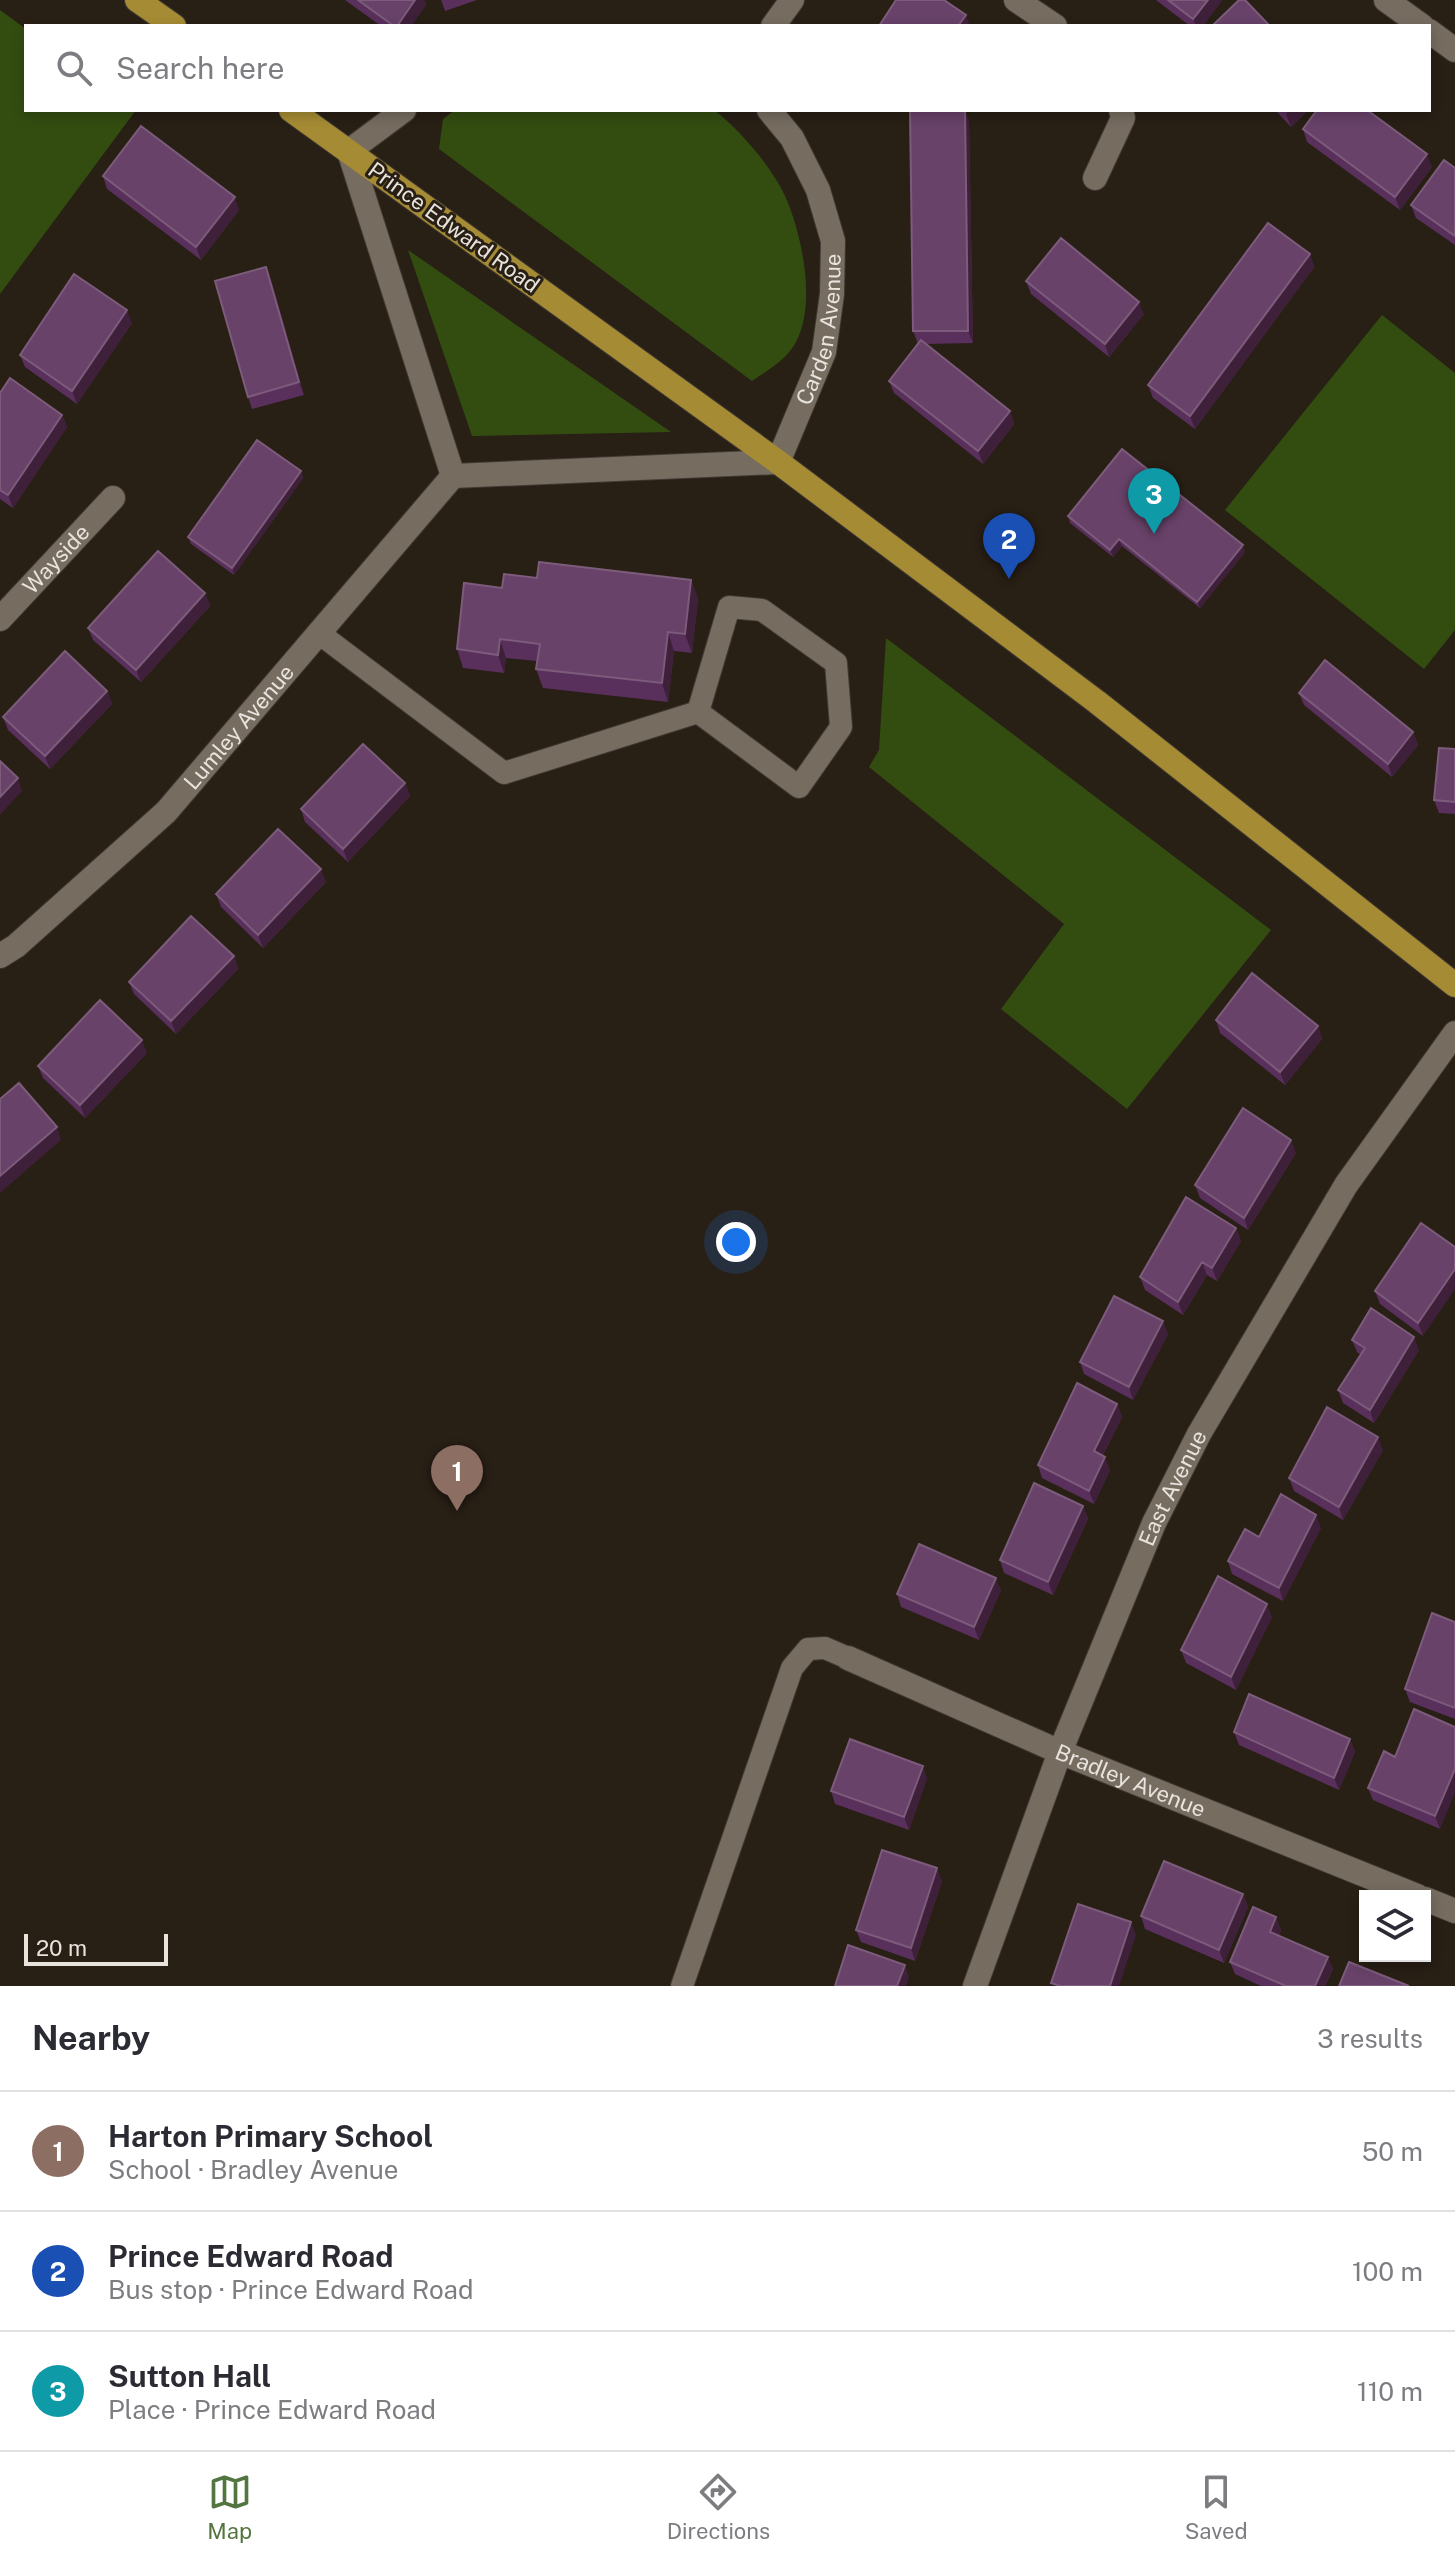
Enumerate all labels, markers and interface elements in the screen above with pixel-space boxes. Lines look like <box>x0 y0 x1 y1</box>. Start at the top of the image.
search box <box>24 24 1431 112</box>
icon: search <box>52 46 96 90</box>
text: Search here <box>116 50 284 86</box>
street label: Prince Edward Road <box>363 156 545 298</box>
street label: Carden Avenue <box>790 253 846 409</box>
pin: 3 <box>1128 468 1180 534</box>
pin: 2 <box>983 513 1035 579</box>
street label: Wayside <box>17 519 95 599</box>
street label: Lumley Avenue <box>178 659 299 795</box>
your location <box>716 1222 756 1262</box>
street label: East Avenue <box>1133 1426 1212 1550</box>
pin: 1 <box>431 1445 483 1511</box>
street label: Bradley Avenue <box>1052 1739 1209 1822</box>
map controls <box>1359 1890 1431 1962</box>
button: layers <box>1359 1890 1431 1962</box>
scale bar <box>24 1930 168 1966</box>
text: 20 m <box>36 1935 87 1961</box>
text: Nearby <box>32 2018 150 2058</box>
text: 3 results <box>1317 2023 1423 2054</box>
text: Harton Primary School <box>108 2118 433 2154</box>
text: 1 <box>52 2136 64 2167</box>
text: 50 m <box>1362 2136 1423 2167</box>
text: School · Bradley Avenue <box>108 2154 398 2185</box>
text: Prince Edward Road <box>108 2238 394 2274</box>
text: 2 <box>50 2256 66 2287</box>
text: 100 m <box>1352 2256 1423 2287</box>
text: Bus stop · Prince Edward Road <box>108 2274 473 2305</box>
text: Sutton Hall <box>108 2358 271 2394</box>
text: 3 <box>49 2376 67 2407</box>
text: 110 m <box>1357 2376 1423 2407</box>
text: Place · Prince Edward Road <box>108 2394 436 2425</box>
tab: Map <box>207 2470 252 2544</box>
tab: Directions <box>667 2470 770 2544</box>
tab: Saved <box>1185 2470 1248 2544</box>

